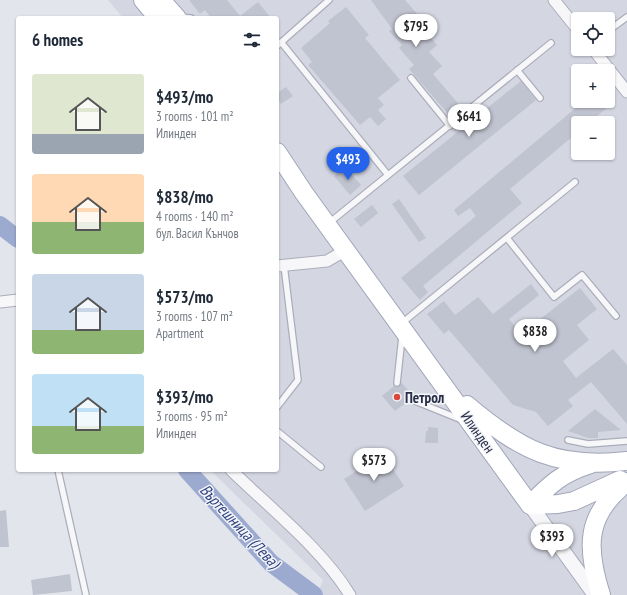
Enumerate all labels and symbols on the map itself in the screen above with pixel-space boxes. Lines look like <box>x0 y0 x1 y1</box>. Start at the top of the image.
pin: $795 <box>392 14 440 48</box>
pin: $641 <box>445 104 493 138</box>
pin: $493 <box>324 147 372 181</box>
pin: $838 <box>511 319 559 353</box>
place label: Петрол <box>405 388 444 407</box>
marker: Петрол <box>392 392 402 402</box>
street label: Илинден <box>457 407 499 457</box>
pin: $573 <box>350 448 398 482</box>
water label: Въртешница (Лева) <box>196 480 286 574</box>
pin: $393 <box>528 524 576 558</box>

